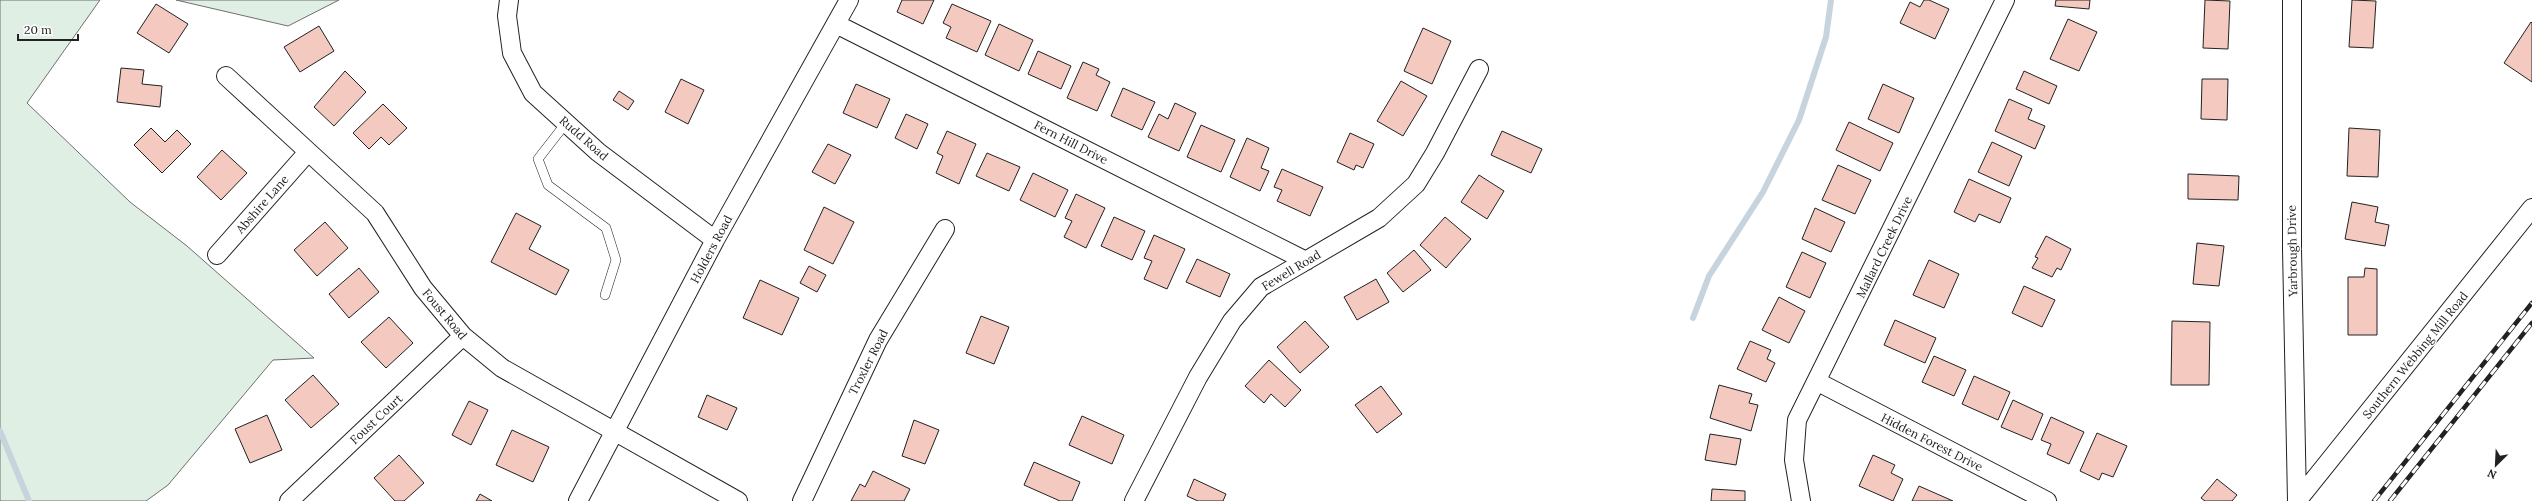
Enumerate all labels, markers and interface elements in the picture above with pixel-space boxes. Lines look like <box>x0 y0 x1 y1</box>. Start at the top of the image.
scale bar <box>18 16 78 42</box>
text: 20 m <box>24 22 52 37</box>
street label: Rudd Road <box>556 113 612 163</box>
street label: Fern Hill Drive <box>1032 117 1111 167</box>
street label: Abshire Lane <box>232 171 292 237</box>
street label: Mallard Creek Drive <box>1853 193 1915 300</box>
street label: Yarbrough Drive <box>2284 204 2300 298</box>
street label: Holders Road <box>687 212 735 286</box>
street label: Fewell Road <box>1259 246 1323 294</box>
street label: Foust Road <box>419 286 471 342</box>
street label: Southern Webbing Mill Road <box>2359 288 2471 422</box>
street label: Troxler Road <box>845 327 891 397</box>
street label: Foust Court <box>347 391 406 447</box>
street label: Hidden Forest Drive <box>1879 410 1986 474</box>
north arrow <box>2476 445 2516 485</box>
text: N <box>2485 466 2499 482</box>

